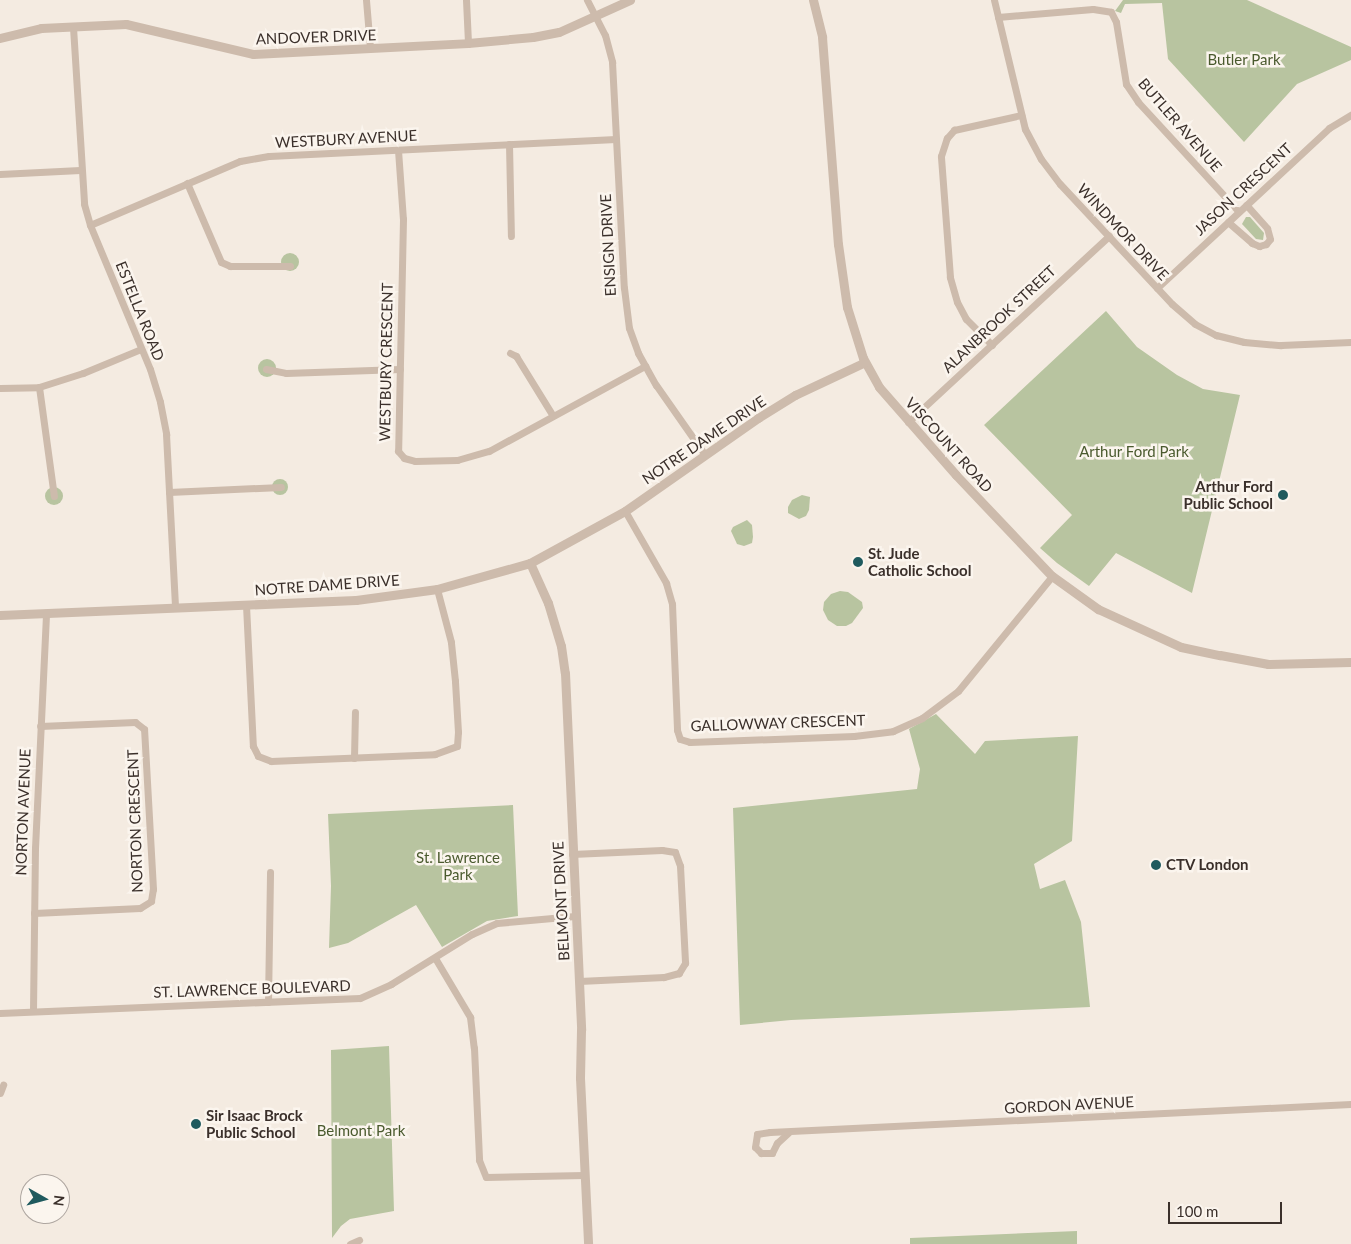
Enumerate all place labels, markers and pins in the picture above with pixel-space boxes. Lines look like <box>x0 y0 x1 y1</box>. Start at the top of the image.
place label: Arthur Ford Public School <box>1184 477 1273 512</box>
marker: Arthur Ford Public School <box>1277 489 1289 501</box>
place label: St. Jude Catholic School <box>868 544 971 579</box>
marker: St. Jude Catholic School <box>852 556 864 568</box>
place label: CTV London <box>1166 856 1249 874</box>
marker: CTV London <box>1150 859 1162 871</box>
place label: Sir Isaac Brock Public School <box>206 1106 303 1141</box>
marker: Sir Isaac Brock Public School <box>190 1118 202 1130</box>

